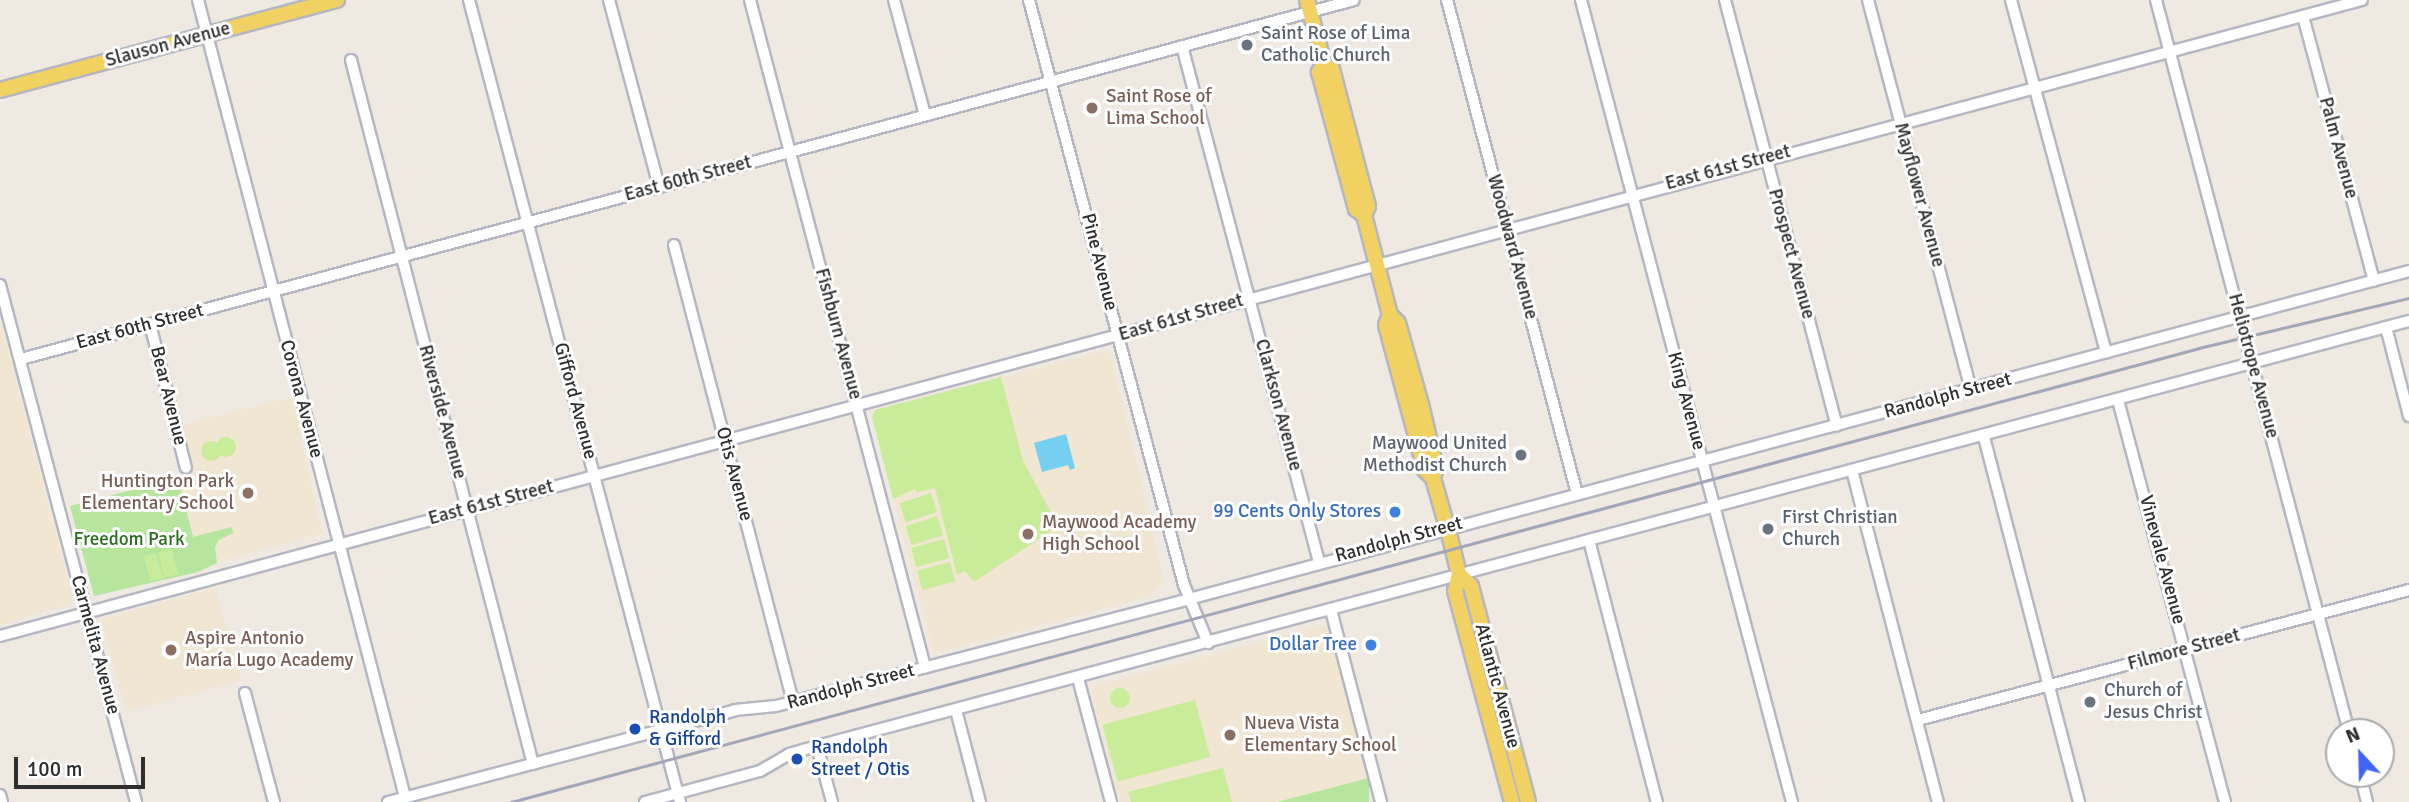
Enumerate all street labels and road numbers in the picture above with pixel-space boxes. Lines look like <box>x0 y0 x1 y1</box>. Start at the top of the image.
street label: Slauson Avenue <box>103 17 233 73</box>
street label: Palm Avenue <box>2313 95 2363 201</box>
street label: Mayflower Avenue <box>1889 120 1949 270</box>
street label: East 61st Street <box>1663 140 1793 196</box>
street label: East 60th Street <box>622 151 754 207</box>
street label: Woodward Avenue <box>1482 172 1542 322</box>
street label: Prospect Avenue <box>1763 186 1819 322</box>
street label: Pine Avenue <box>1076 211 1122 313</box>
street label: Fishburn Avenue <box>810 266 866 402</box>
street label: East 61st Street <box>1116 289 1246 347</box>
street label: Heliotrope Avenue <box>2223 291 2283 441</box>
street label: East 60th Street <box>74 299 206 355</box>
street label: Corona Avenue <box>274 337 328 461</box>
street label: Clarkson Avenue <box>1249 337 1307 473</box>
street label: Gifford Avenue <box>549 340 601 462</box>
street label: Riverside Avenue <box>413 342 471 482</box>
street label: Bear Avenue <box>145 344 191 448</box>
street label: King Avenue <box>1662 350 1710 452</box>
street label: Randolph Street <box>1882 368 2014 424</box>
street label: Otis Avenue <box>711 425 757 523</box>
street label: East 61st Street <box>426 475 556 531</box>
street label: Vinevale Avenue <box>2134 493 2190 627</box>
street label: Randolph Street <box>1333 512 1465 568</box>
street label: Carmelita Avenue <box>65 573 125 717</box>
street label: Atlantic Avenue <box>1469 621 1525 751</box>
street label: Filmore Street <box>2125 624 2243 676</box>
street label: Randolph Street <box>785 659 917 715</box>

